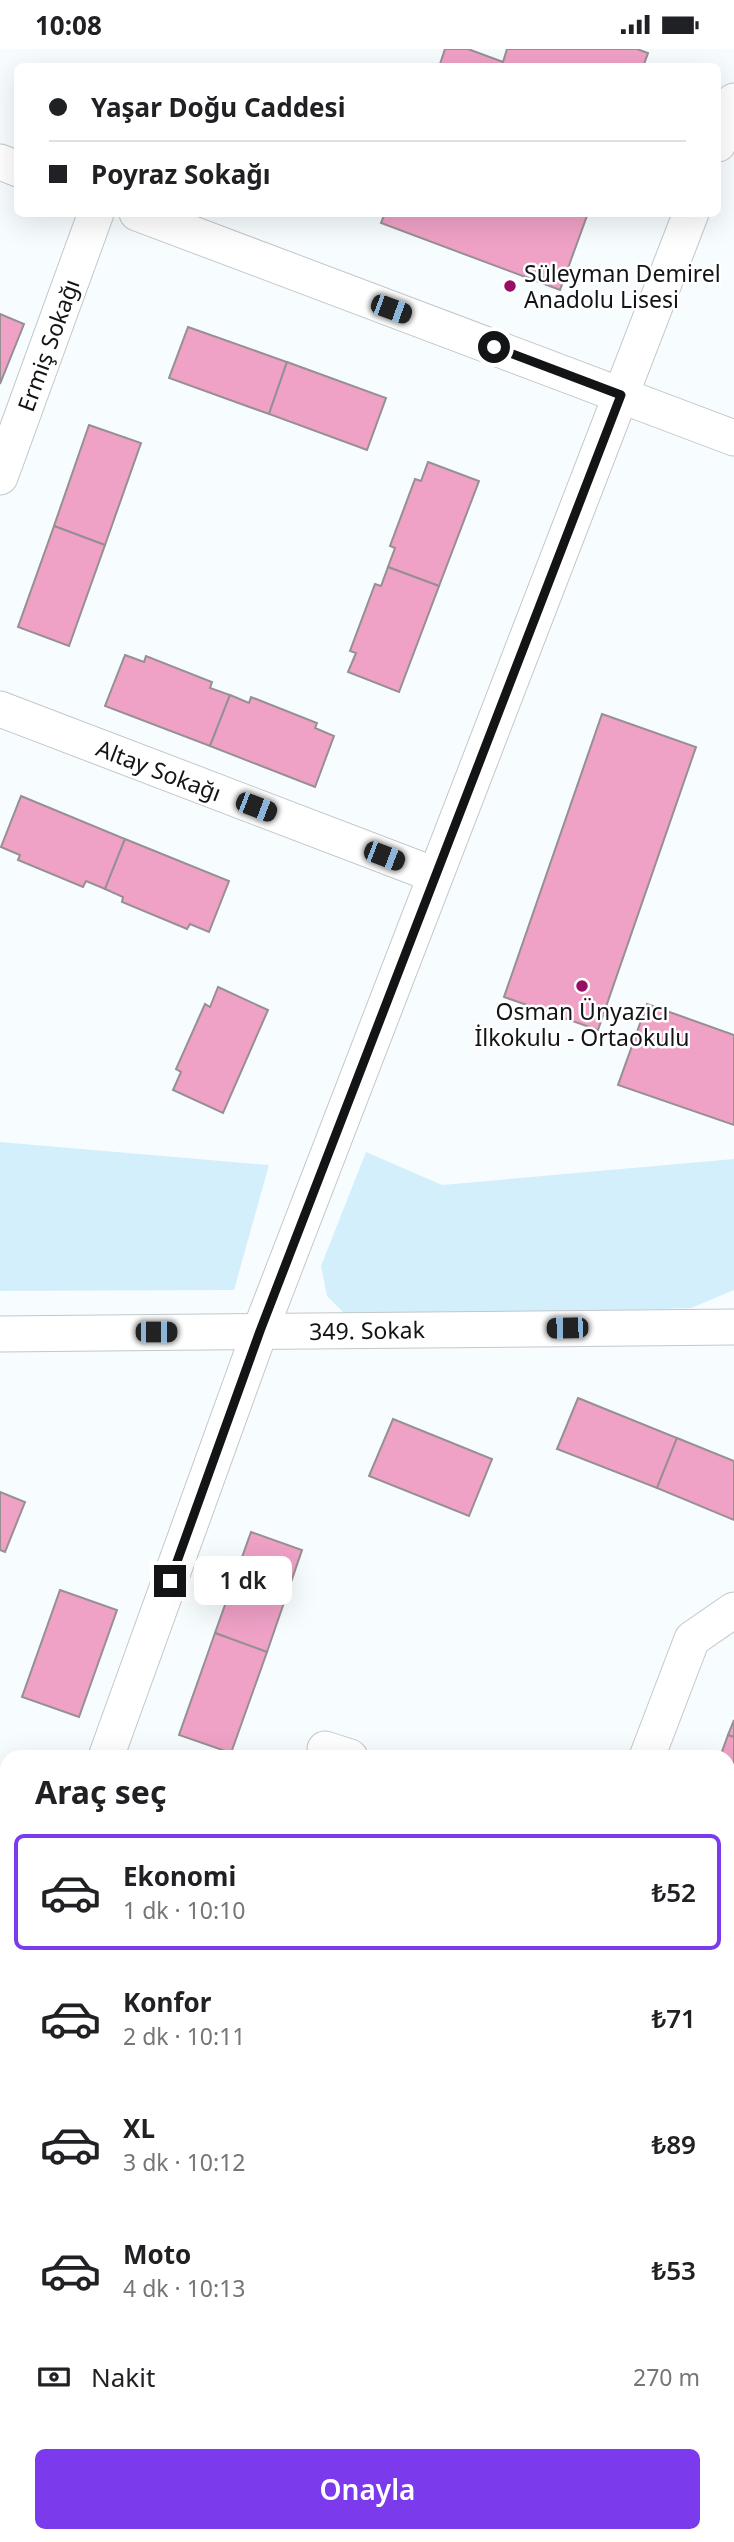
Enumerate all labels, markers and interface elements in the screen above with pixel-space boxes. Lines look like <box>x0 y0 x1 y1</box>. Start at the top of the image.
text: 10:08 <box>35 7 102 43</box>
text: Yaşar Doğu Caddesi <box>91 89 345 125</box>
text: Poyraz Sokağı <box>91 156 270 192</box>
place label: Süleyman Demirel Anadolu Lisesi <box>524 257 721 315</box>
street label: Ermiş Sokağı <box>9 274 87 416</box>
marker: Süleyman Demirel Anadolu Lisesi <box>502 278 518 294</box>
car <box>368 292 415 326</box>
route start <box>478 331 510 363</box>
street label: Altay Sokağı <box>92 732 226 808</box>
car <box>233 790 280 824</box>
car <box>361 839 408 873</box>
marker: Osman Ünyazıcı İlkokulu - Ortaokulu <box>574 978 590 994</box>
place label: Osman Ünyazıcı İlkokulu - Ortaokulu <box>474 995 690 1053</box>
street label: 349. Sokak <box>309 1313 426 1347</box>
car <box>546 1317 589 1339</box>
car <box>136 1322 178 1343</box>
callout: 1 dk <box>194 1557 292 1605</box>
text: 1 dk <box>219 1564 267 1596</box>
route end <box>154 1565 186 1597</box>
text: Araç seç <box>35 1770 167 1813</box>
text: Ekonomi <box>123 1858 236 1894</box>
icon: car <box>39 1861 102 1924</box>
text: ₺52 <box>651 1874 696 1910</box>
text: 1 dk · 10:10 <box>123 1894 245 1926</box>
text: Konfor <box>123 1984 211 2020</box>
icon: car <box>39 1987 102 2050</box>
text: ₺71 <box>651 2000 696 2036</box>
text: 2 dk · 10:11 <box>123 2020 245 2052</box>
text: XL <box>123 2110 155 2146</box>
icon: car <box>39 2113 102 2176</box>
text: ₺89 <box>651 2126 696 2162</box>
text: 3 dk · 10:12 <box>123 2146 245 2178</box>
text: Moto <box>123 2236 191 2272</box>
icon: car <box>39 2239 102 2302</box>
text: ₺53 <box>651 2252 696 2288</box>
text: 4 dk · 10:13 <box>123 2272 245 2304</box>
icon: cash <box>35 2358 73 2396</box>
text: Nakit <box>91 2359 155 2395</box>
text: 270 m <box>633 2361 700 2393</box>
button: Onayla <box>35 2449 700 2529</box>

